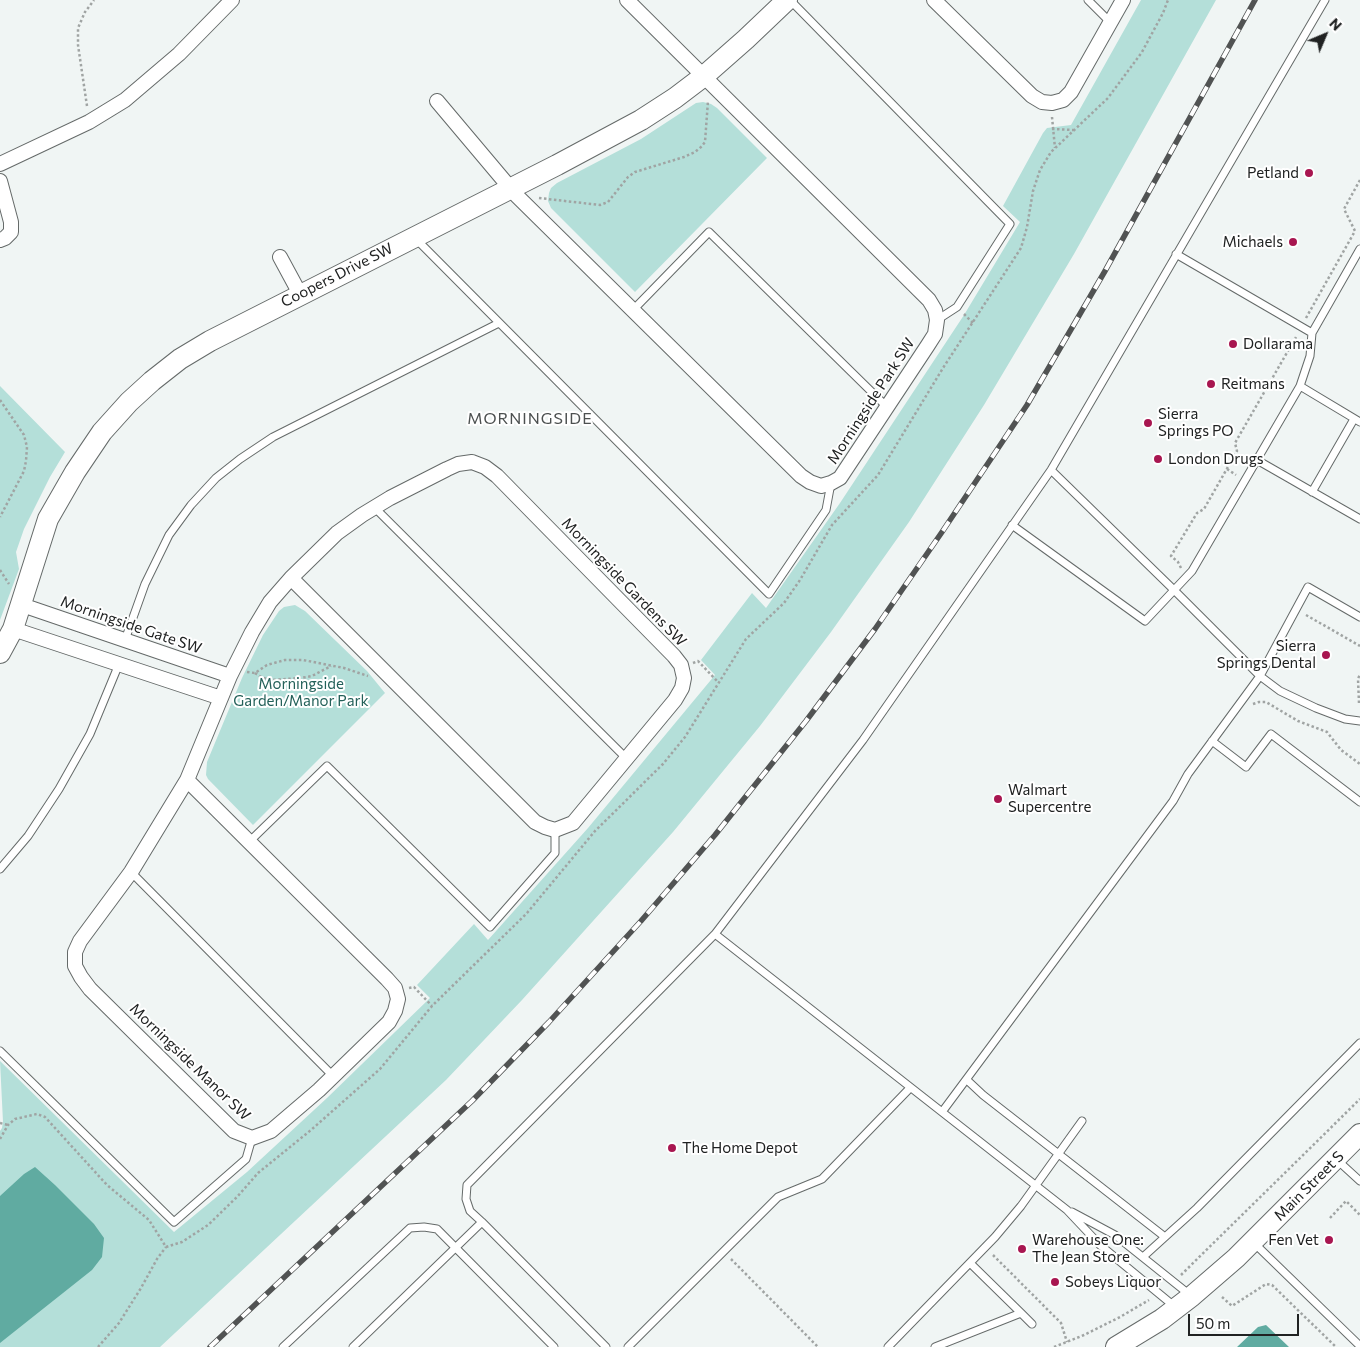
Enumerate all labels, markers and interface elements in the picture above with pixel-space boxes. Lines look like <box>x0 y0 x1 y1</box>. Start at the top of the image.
north arrow <box>1300 10 1350 60</box>
text: N <box>1326 14 1346 34</box>
place label: Petland <box>1247 164 1299 182</box>
marker: Petland <box>1303 167 1315 179</box>
place label: Michaels <box>1222 233 1283 251</box>
marker: Michaels <box>1287 236 1299 248</box>
street label: Coopers Drive SW <box>278 239 396 311</box>
street label: Morningside Park SW <box>824 335 918 467</box>
place label: Dollarama <box>1243 335 1313 353</box>
marker: Dollarama <box>1227 338 1239 350</box>
place label: Reitmans <box>1221 375 1285 393</box>
marker: Reitmans <box>1205 378 1217 390</box>
place label: Sierra Springs PO <box>1158 405 1234 440</box>
district label: MORNINGSIDE <box>466 409 594 429</box>
marker: Sierra Springs PO <box>1142 417 1154 429</box>
place label: London Drugs <box>1168 450 1264 468</box>
marker: London Drugs <box>1152 453 1164 465</box>
street label: Morningside Gardens SW <box>558 514 690 650</box>
street label: Morningside Gate SW <box>58 592 204 658</box>
place label: Sierra Springs Dental <box>1217 637 1316 672</box>
marker: Sierra Springs Dental <box>1320 649 1332 661</box>
park label: Morningside Garden/Manor Park <box>233 675 369 710</box>
place label: Walmart Supercentre <box>1008 781 1091 816</box>
marker: Walmart Supercentre <box>992 793 1004 805</box>
street label: Morningside Manor SW <box>126 1000 254 1124</box>
place label: The Home Depot <box>682 1139 798 1157</box>
marker: The Home Depot <box>666 1142 678 1154</box>
street label: Main Street S <box>1270 1147 1348 1225</box>
place label: Warehouse One: The Jean Store <box>1032 1231 1144 1266</box>
place label: Fen Vet <box>1268 1231 1319 1249</box>
marker: Fen Vet <box>1323 1234 1335 1246</box>
marker: Warehouse One: The Jean Store <box>1016 1243 1028 1255</box>
place label: Sobeys Liquor <box>1065 1273 1161 1291</box>
marker: Sobeys Liquor <box>1049 1276 1061 1288</box>
scale bar <box>1190 1304 1301 1336</box>
text: 50 m <box>1196 1314 1230 1332</box>

